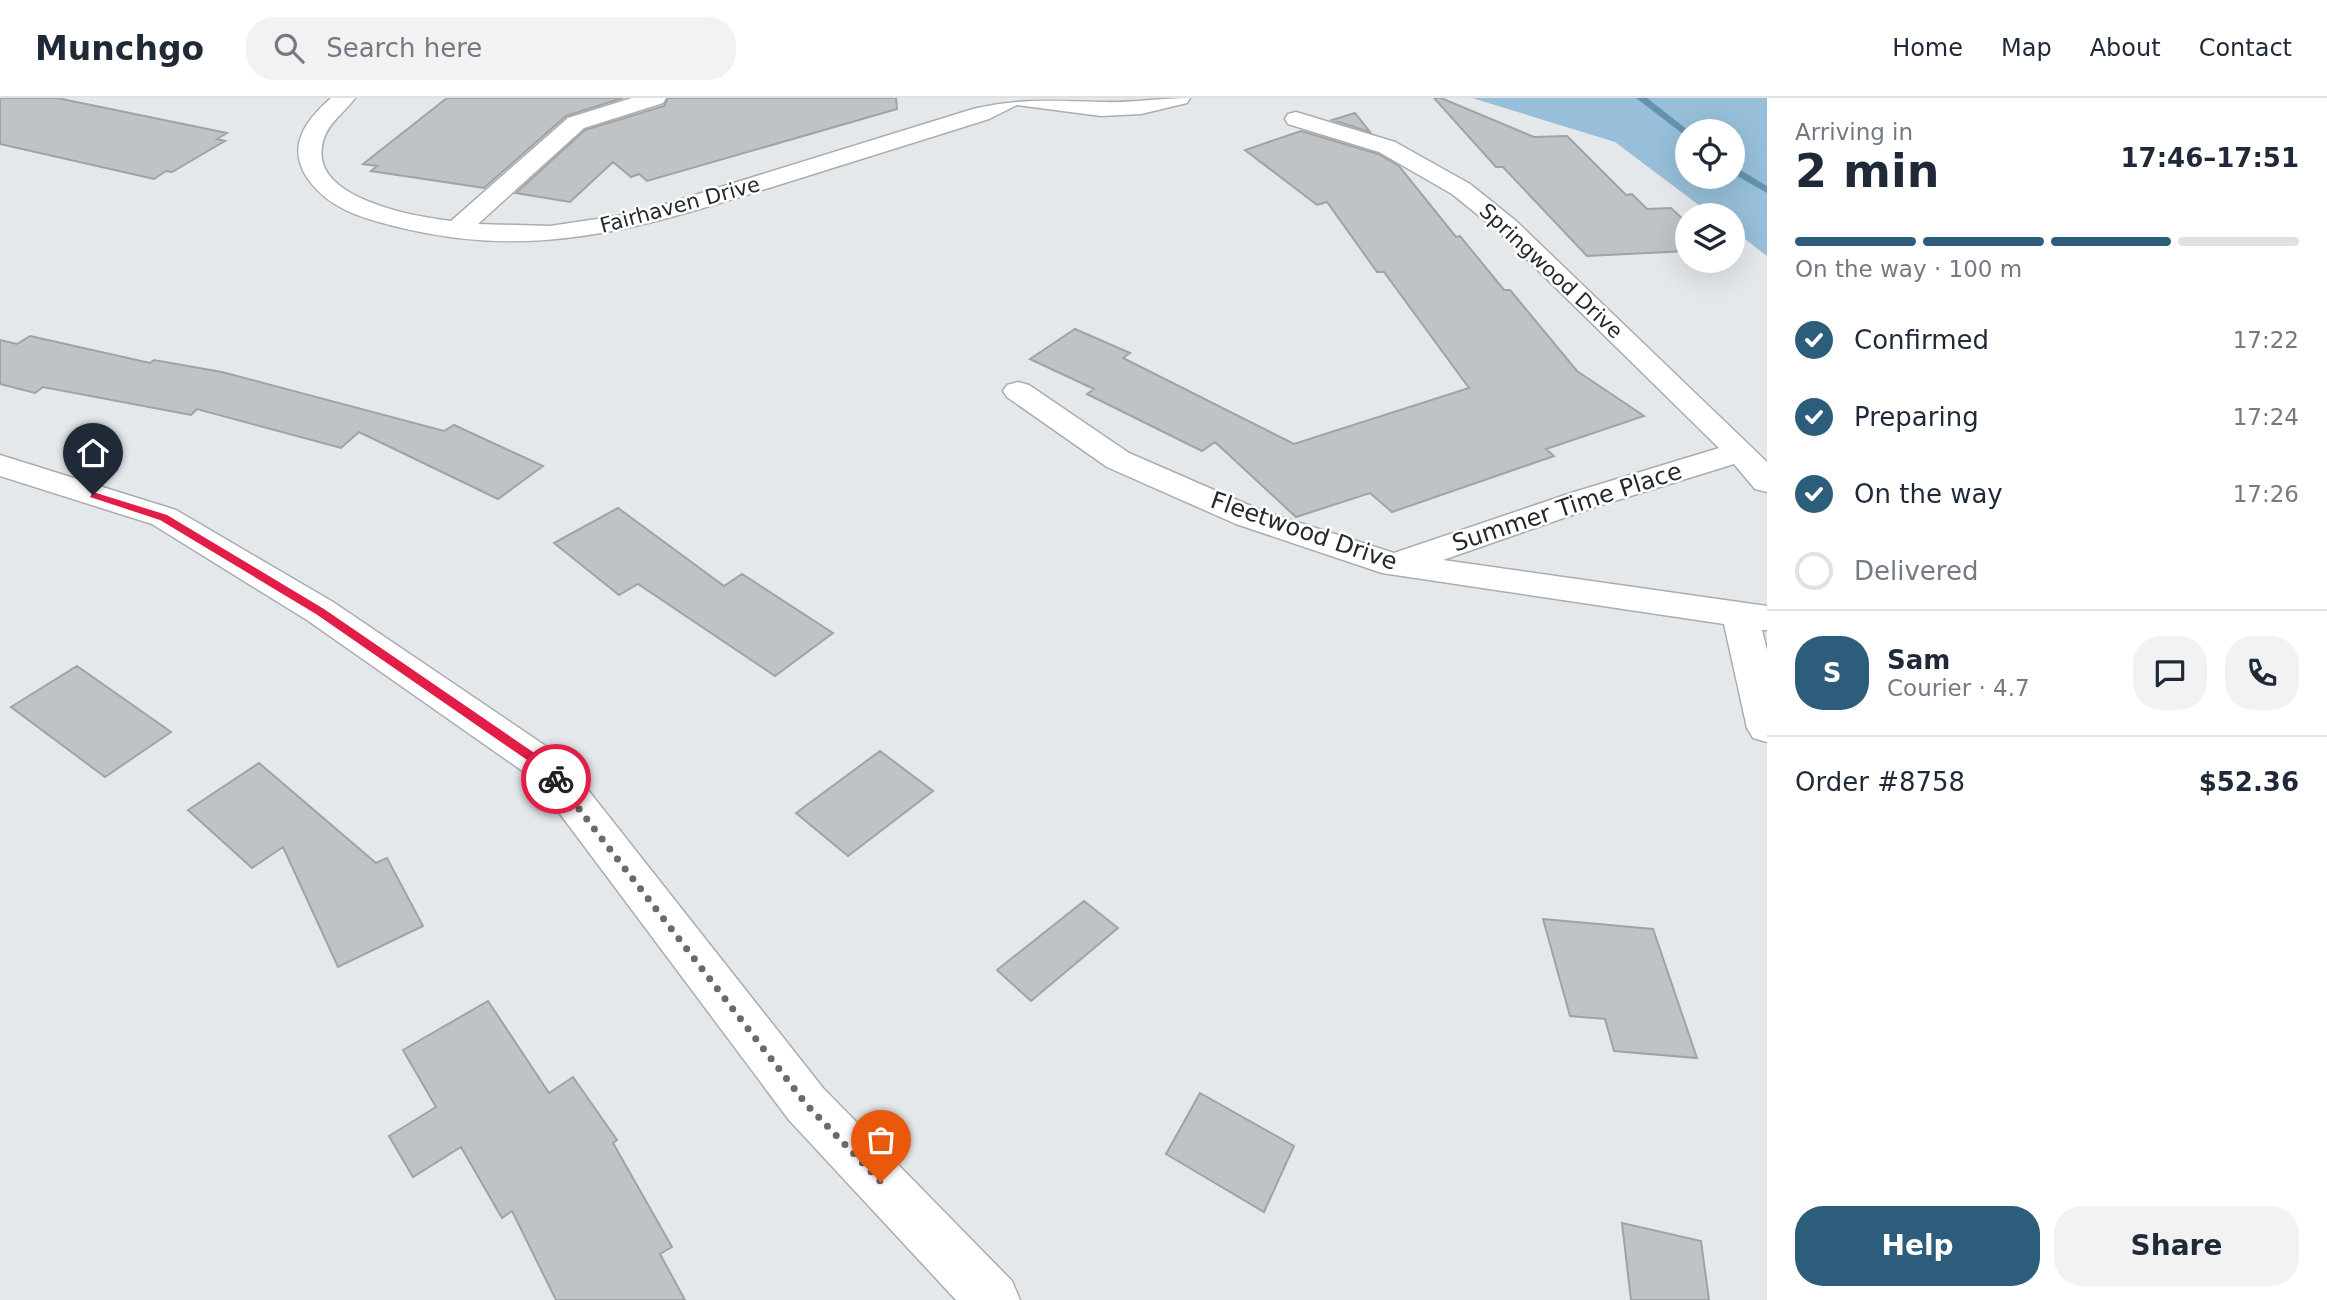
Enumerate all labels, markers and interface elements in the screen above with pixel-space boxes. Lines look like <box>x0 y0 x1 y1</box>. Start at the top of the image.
search box <box>246 17 736 80</box>
text: Munchgo <box>35 29 204 68</box>
icon: search <box>270 29 308 67</box>
text: Search here <box>326 33 482 63</box>
text: Home <box>1892 34 1963 62</box>
text: Map <box>2001 34 2052 62</box>
text: About <box>2090 34 2161 62</box>
text: Contact <box>2199 34 2292 62</box>
map controls <box>1675 119 1745 273</box>
button: locate <box>1675 119 1745 189</box>
text: Arriving in <box>1795 119 1913 145</box>
text: 17:46–17:51 <box>2120 143 2299 173</box>
text: 2 min <box>1795 144 1939 198</box>
street label: Fairhaven Drive <box>597 172 763 238</box>
street label: Springwood Drive <box>1475 199 1627 343</box>
button: layers <box>1675 203 1745 273</box>
text: On the way · 100 m <box>1795 256 2022 282</box>
icon: check <box>1795 321 1833 359</box>
text: Confirmed <box>1854 325 1989 355</box>
text: 17:22 <box>2233 327 2299 353</box>
icon: check <box>1795 398 1833 436</box>
text: Preparing <box>1854 402 1979 432</box>
text: 17:24 <box>2233 404 2299 430</box>
pin <box>63 423 123 495</box>
icon: home <box>74 434 112 472</box>
street label: Summer Time Place <box>1449 457 1685 557</box>
icon: check <box>1795 475 1833 513</box>
text: On the way <box>1854 479 2003 509</box>
text: 17:26 <box>2233 481 2299 507</box>
street label: Fleetwood Drive <box>1207 486 1401 576</box>
text: Delivered <box>1854 556 1978 586</box>
button: chat <box>2133 636 2207 710</box>
button: phone <box>2225 636 2299 710</box>
text: Sam <box>1887 645 1950 675</box>
text: S <box>1823 658 1841 688</box>
text: Courier · 4.7 <box>1887 675 2030 701</box>
courier <box>521 744 591 814</box>
icon: bike <box>537 760 575 798</box>
text: Order #8758 <box>1795 767 1965 797</box>
text: $52.36 <box>2199 767 2299 797</box>
pin <box>851 1110 911 1182</box>
icon: bag <box>862 1121 900 1159</box>
button: Help <box>1795 1206 2040 1286</box>
button: Share <box>2054 1206 2299 1286</box>

